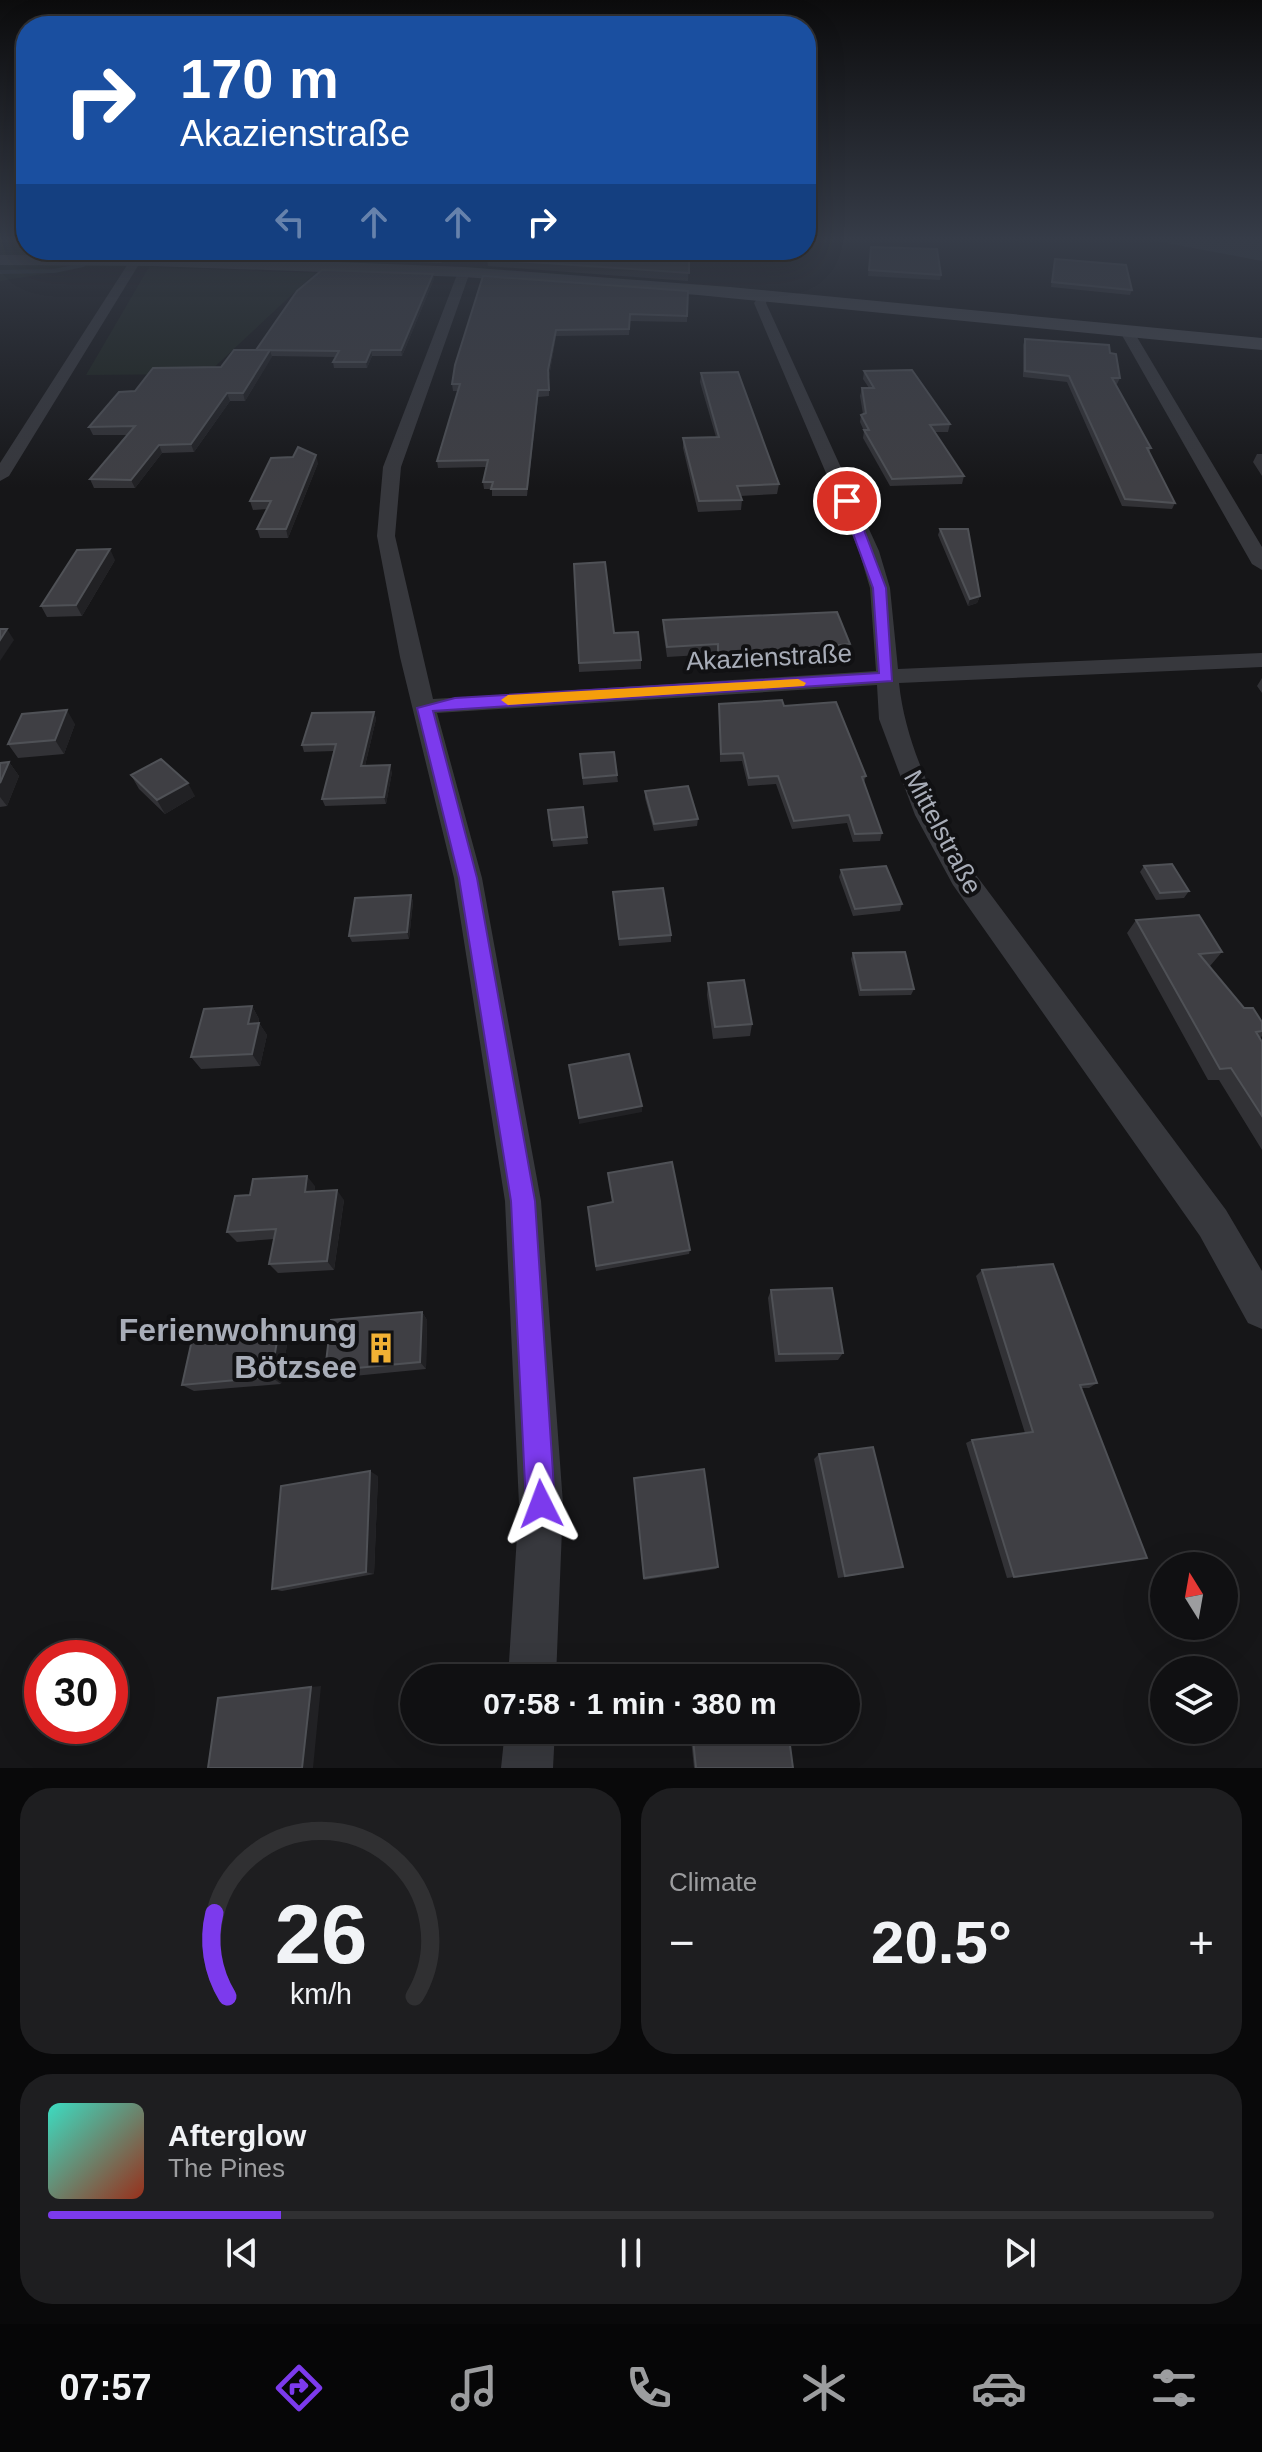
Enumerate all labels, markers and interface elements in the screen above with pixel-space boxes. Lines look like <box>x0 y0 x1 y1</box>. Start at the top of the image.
text: 170 m <box>180 47 339 110</box>
icon: right <box>48 48 152 152</box>
text: Akazienstraße <box>180 113 410 154</box>
icon: left <box>268 200 312 244</box>
icon: ahead <box>352 200 396 244</box>
icon: ahead <box>436 200 480 244</box>
icon: right <box>520 200 564 244</box>
pin <box>813 467 881 535</box>
icon: arrive <box>825 479 869 523</box>
street label: Akazienstraße <box>685 638 853 676</box>
street label: Mittelstraße <box>898 765 988 899</box>
place label: Ferienwohnung Bötzsee <box>119 1312 357 1385</box>
building icon: Ferienwohnung Bötzsee <box>364 1331 398 1365</box>
position arrow <box>499 1462 583 1546</box>
north arrow <box>1150 1552 1238 1640</box>
map controls <box>1150 1552 1238 1744</box>
speed limit sign: 30 <box>24 1640 128 1744</box>
button: layers <box>1150 1656 1238 1744</box>
text: 07:58 · 1 min · 380 m <box>483 1687 777 1720</box>
text: Climate <box>669 1867 757 1897</box>
text: 26 <box>274 1888 367 1981</box>
text: 20.5° <box>871 1909 1012 1976</box>
text: − <box>669 1918 695 1967</box>
text: + <box>1188 1918 1214 1967</box>
text: km/h <box>290 1978 351 2010</box>
text: Afterglow <box>168 2119 306 2152</box>
text: The Pines <box>168 2153 285 2183</box>
icon: previous <box>220 2231 264 2275</box>
icon: pause <box>609 2231 653 2275</box>
icon: next <box>998 2231 1042 2275</box>
icon: directions <box>271 2360 327 2416</box>
icon: music <box>446 2360 502 2416</box>
icon: phone <box>621 2360 677 2416</box>
icon: climate <box>796 2360 852 2416</box>
icon: car <box>971 2360 1027 2416</box>
icon: filters <box>1146 2360 1202 2416</box>
text: 07:57 <box>60 2367 152 2408</box>

